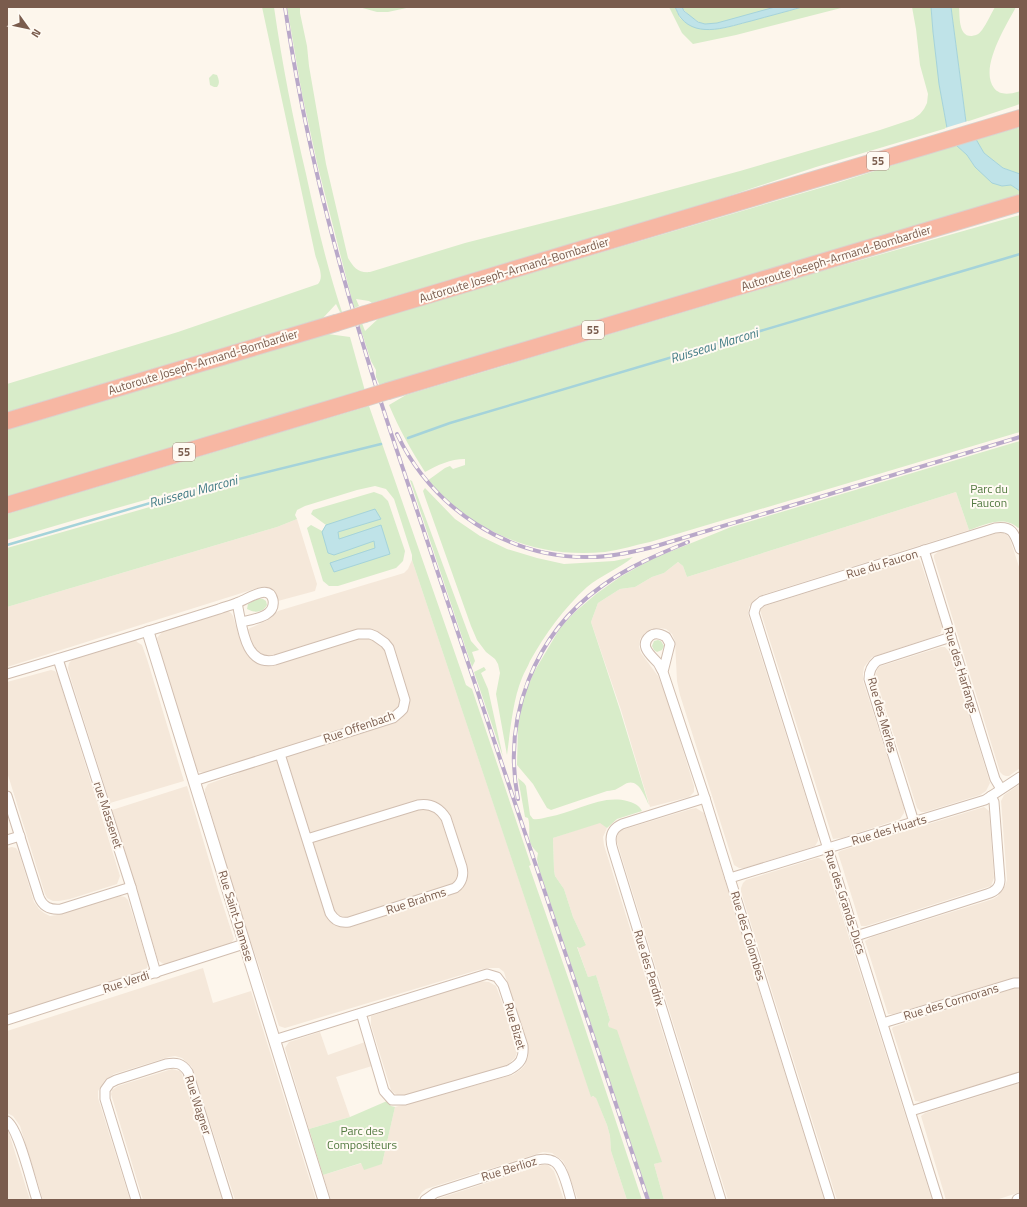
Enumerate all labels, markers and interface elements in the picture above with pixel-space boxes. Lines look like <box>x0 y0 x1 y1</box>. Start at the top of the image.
north arrow <box>8 8 48 48</box>
text: N <box>28 26 45 41</box>
road number: 55 <box>867 152 889 170</box>
street label: Autoroute Joseph-Armand-Bombardier <box>739 220 933 296</box>
street label: Autoroute Joseph-Armand-Bombardier <box>417 232 611 308</box>
road number: 55 <box>582 321 604 339</box>
water label: Ruisseau Marconi <box>668 322 762 368</box>
street label: Autoroute Joseph-Armand-Bombardier <box>106 324 300 400</box>
road number: 55 <box>173 443 195 461</box>
water label: Ruisseau Marconi <box>147 469 241 512</box>
park label: Parc du Faucon <box>970 479 1008 512</box>
street label: Rue du Faucon <box>844 544 920 583</box>
street label: Rue des Harfangs <box>939 624 984 716</box>
street label: Rue des Merles <box>863 675 902 755</box>
street label: Rue Offenbach <box>320 705 397 748</box>
street label: rue Massenet <box>89 779 128 851</box>
street label: Rue des Huarts <box>849 809 929 850</box>
street label: Rue des Grands-Ducs <box>820 847 871 957</box>
street label: Rue Saint-Damase <box>214 868 259 964</box>
street label: Rue Brahms <box>383 882 449 919</box>
street label: Rue des Colombes <box>726 889 771 983</box>
street label: Rue des Perdrix <box>629 927 670 1009</box>
street label: Rue Verdi <box>100 965 152 998</box>
street label: Rue des Cormorans <box>901 978 1001 1025</box>
street label: Rue Bizet <box>500 1000 531 1052</box>
street label: Rue Wagner <box>180 1073 217 1137</box>
park label: Parc des Compositeurs <box>327 1121 397 1154</box>
street label: Rue Berlioz <box>479 1151 539 1186</box>

